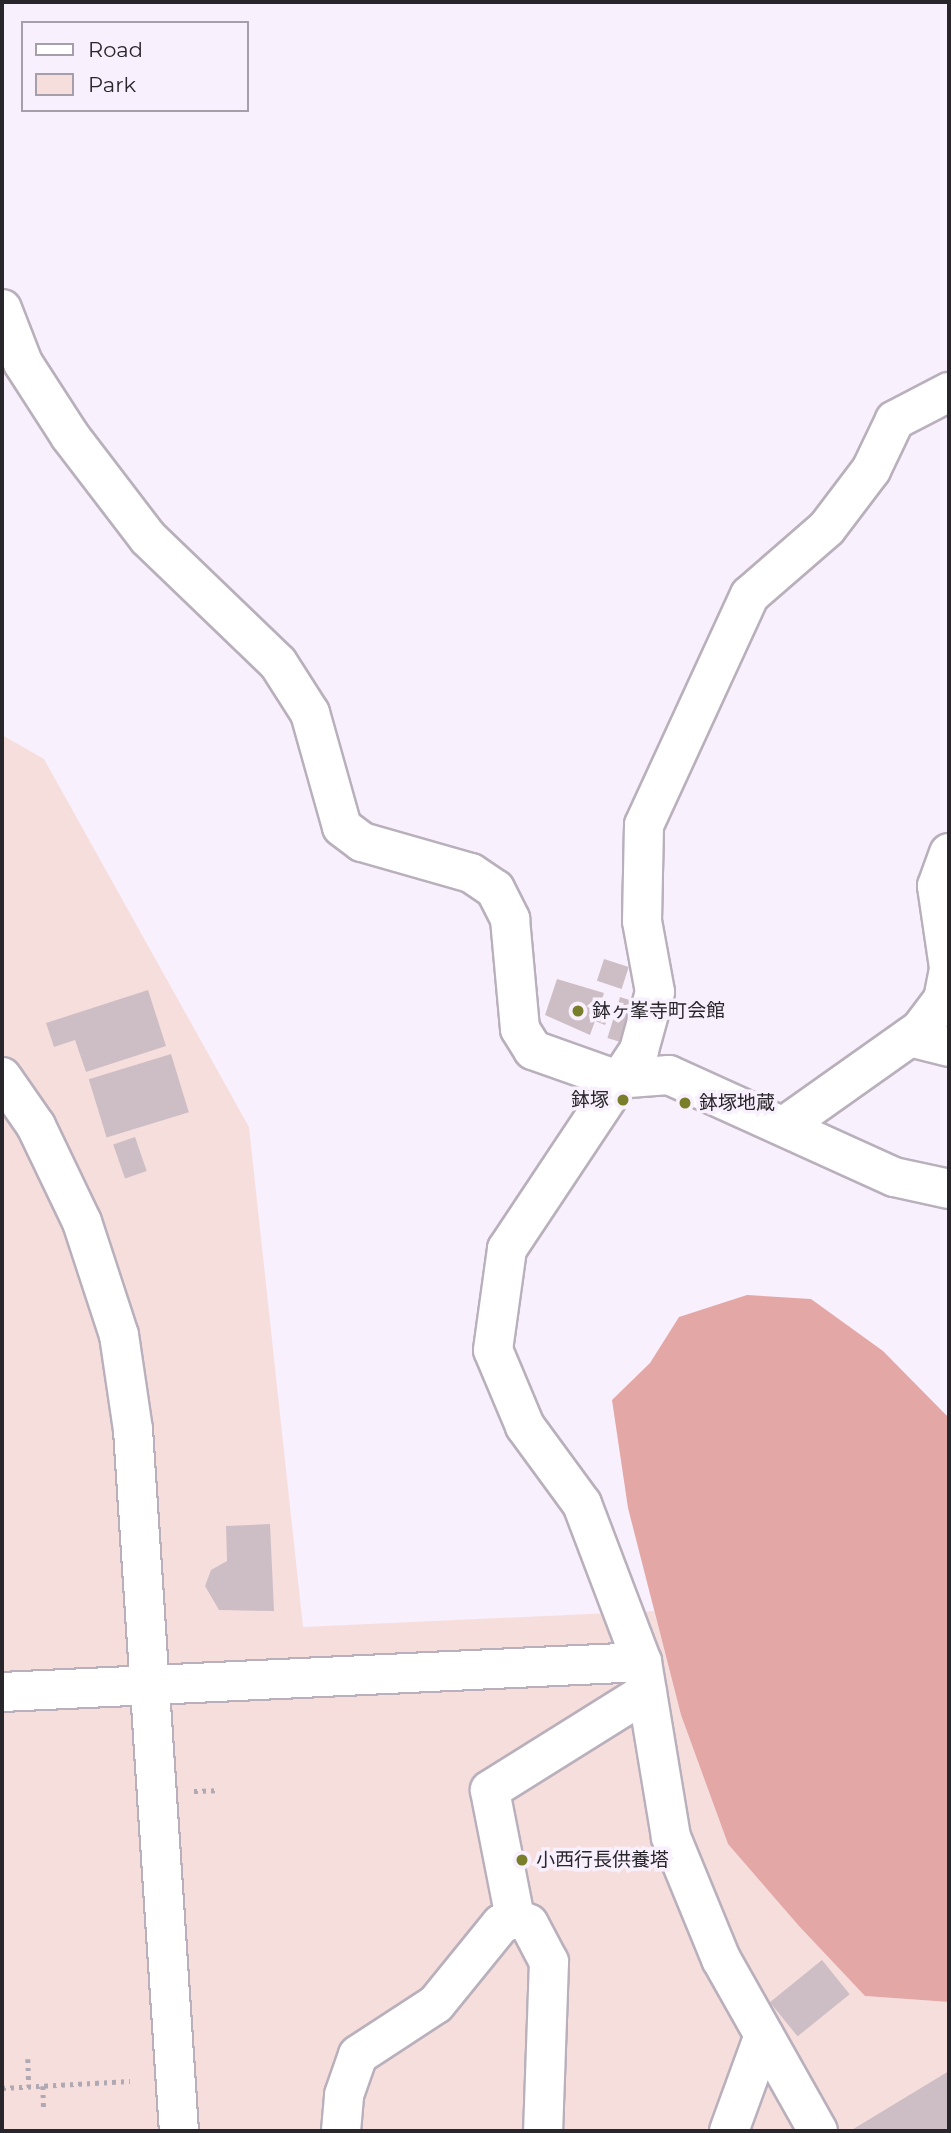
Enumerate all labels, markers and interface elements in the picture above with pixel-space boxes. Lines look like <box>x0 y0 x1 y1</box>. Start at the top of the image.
legend <box>21 21 248 112</box>
text: Road <box>88 37 143 62</box>
text: Park <box>88 72 136 97</box>
place label: 鉢ヶ峯寺町会館 <box>592 1000 725 1022</box>
marker: 鉢ヶ峯寺町会館 <box>570 1003 586 1019</box>
place label: 鉢塚 <box>571 1089 609 1111</box>
marker: 鉢塚 <box>615 1092 631 1108</box>
place label: 鉢塚地蔵 <box>699 1092 775 1114</box>
marker: 鉢塚地蔵 <box>677 1095 693 1111</box>
place label: 小西行長供養塔 <box>536 1849 669 1871</box>
marker: 小西行長供養塔 <box>514 1852 530 1868</box>

